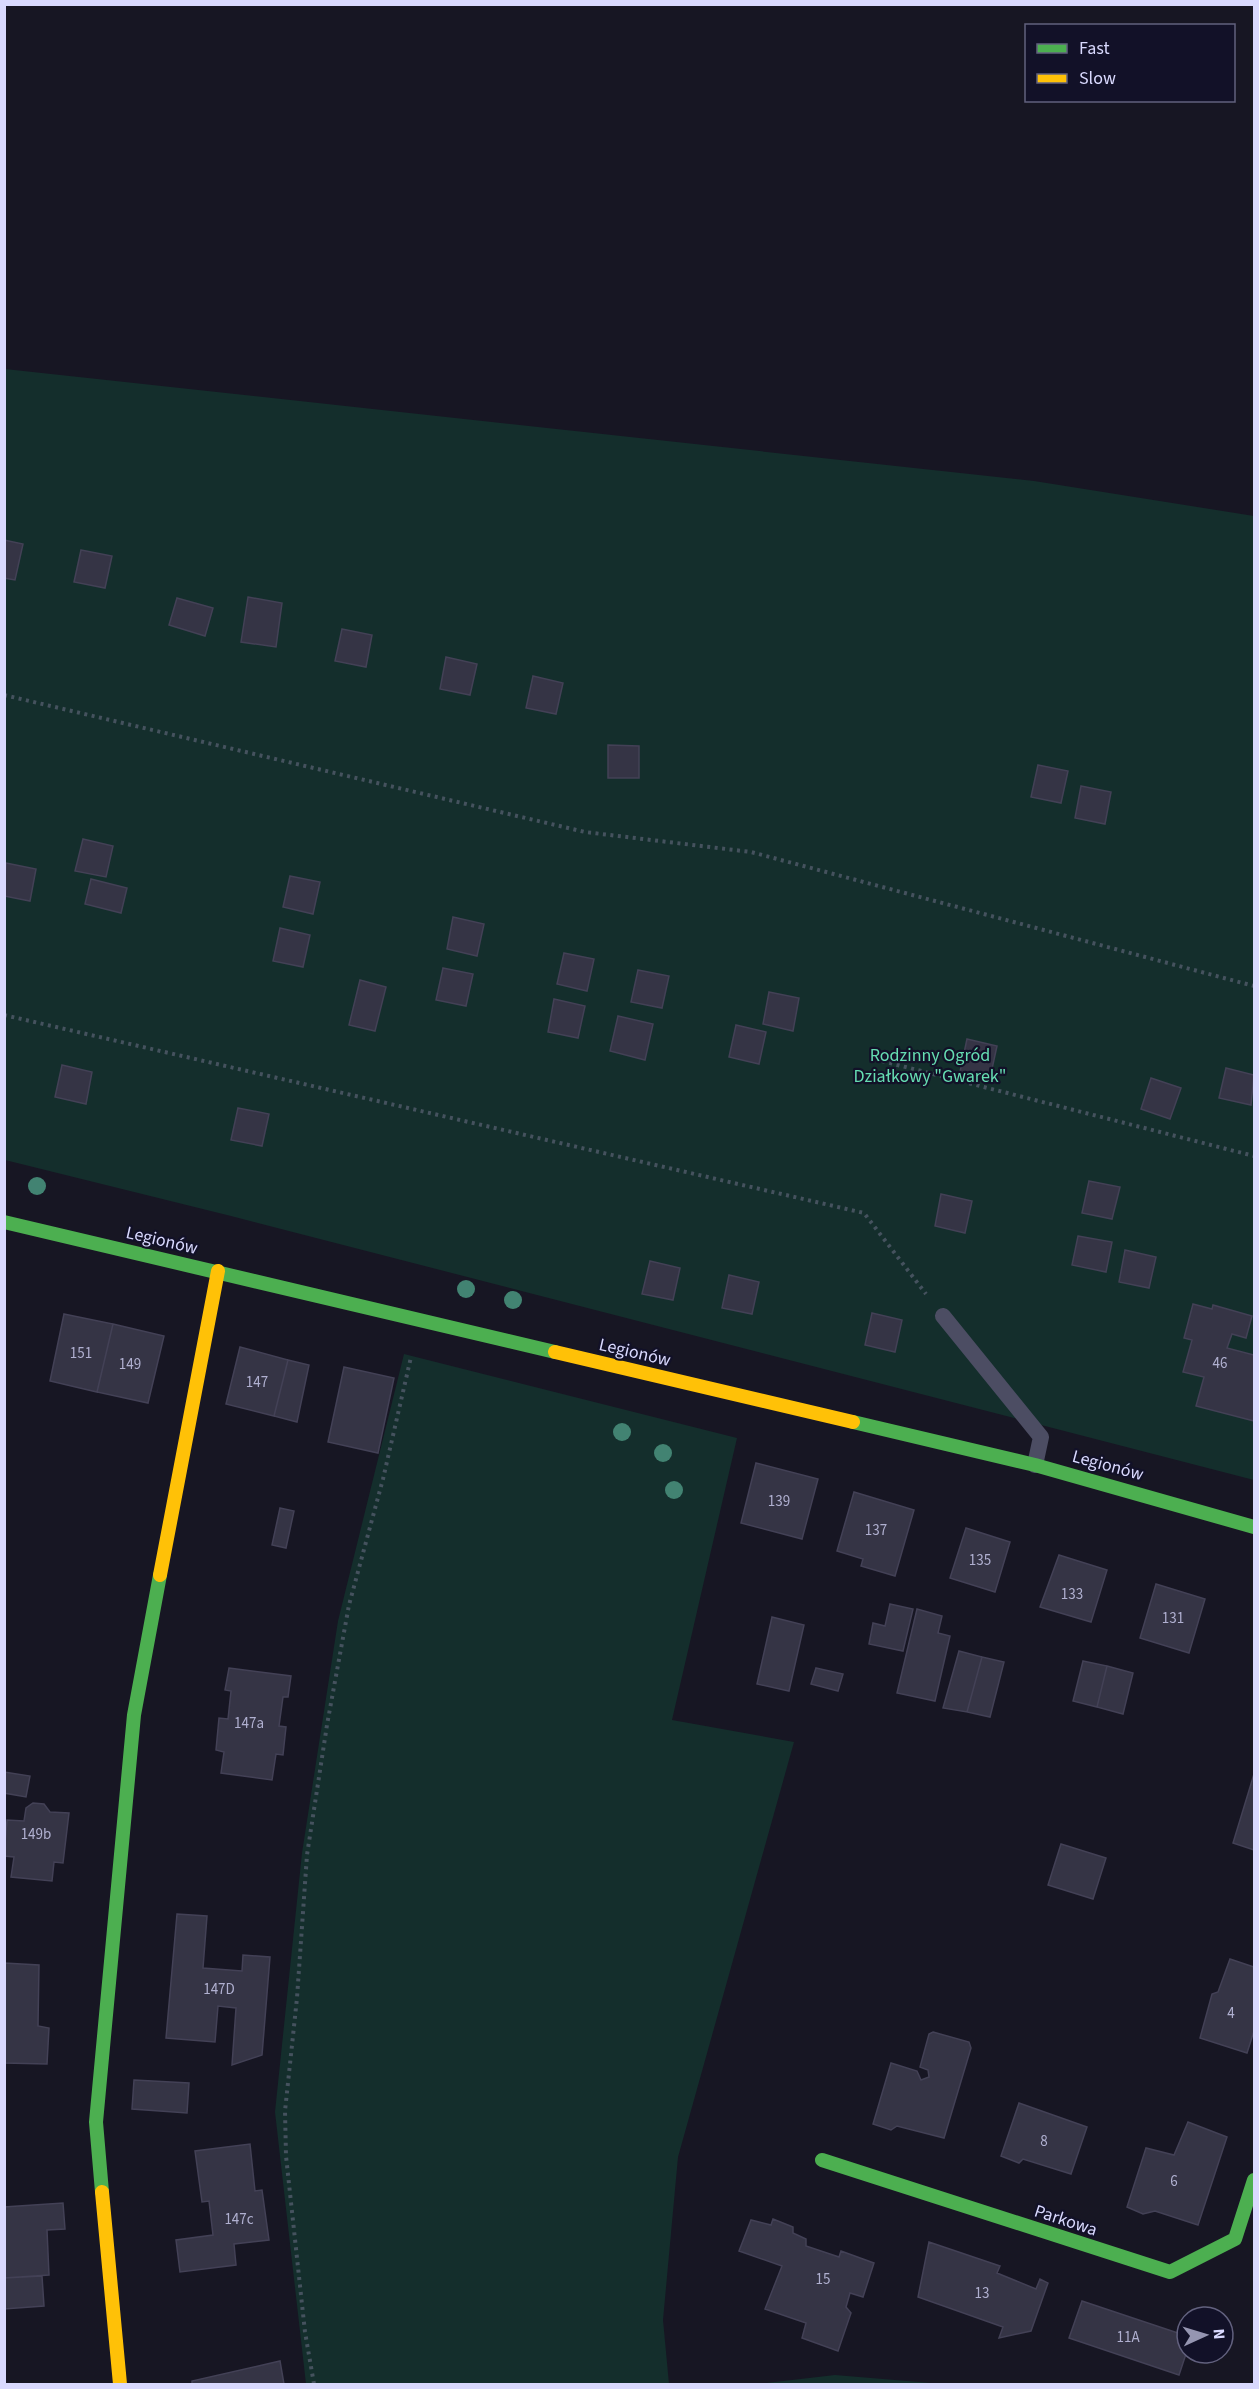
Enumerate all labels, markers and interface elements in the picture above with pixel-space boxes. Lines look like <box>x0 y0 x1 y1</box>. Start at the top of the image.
legend <box>1025 24 1235 102</box>
text: Fast <box>1079 36 1110 61</box>
text: Slow <box>1079 66 1116 91</box>
park label: Rodzinny Ogród Działkowy "Gwarek" <box>854 1043 1006 1089</box>
street label: Legionów <box>123 1220 200 1261</box>
street label: Legionów <box>596 1332 673 1373</box>
house number: 151 <box>70 1343 92 1364</box>
house number: 46 <box>1213 1353 1227 1374</box>
house number: 149 <box>119 1354 141 1375</box>
house number: 147 <box>246 1372 268 1393</box>
street label: Legionów <box>1069 1444 1146 1487</box>
house number: 139 <box>768 1491 790 1512</box>
house number: 137 <box>865 1520 887 1541</box>
house number: 135 <box>969 1550 991 1571</box>
house number: 133 <box>1061 1584 1083 1605</box>
house number: 131 <box>1162 1608 1184 1629</box>
house number: 147a <box>234 1713 264 1734</box>
house number: 149b <box>21 1824 51 1845</box>
house number: 147D <box>203 1979 235 2000</box>
house number: 4 <box>1227 2003 1235 2024</box>
house number: 8 <box>1040 2131 1048 2152</box>
house number: 6 <box>1170 2171 1178 2192</box>
street label: Parkowa <box>1031 2199 1101 2242</box>
house number: 147c <box>224 2209 254 2230</box>
house number: 15 <box>816 2269 830 2290</box>
house number: 13 <box>975 2283 989 2304</box>
north arrow <box>1175 2305 1235 2365</box>
house number: 11A <box>1116 2327 1140 2348</box>
text: N <box>1208 2328 1230 2340</box>

